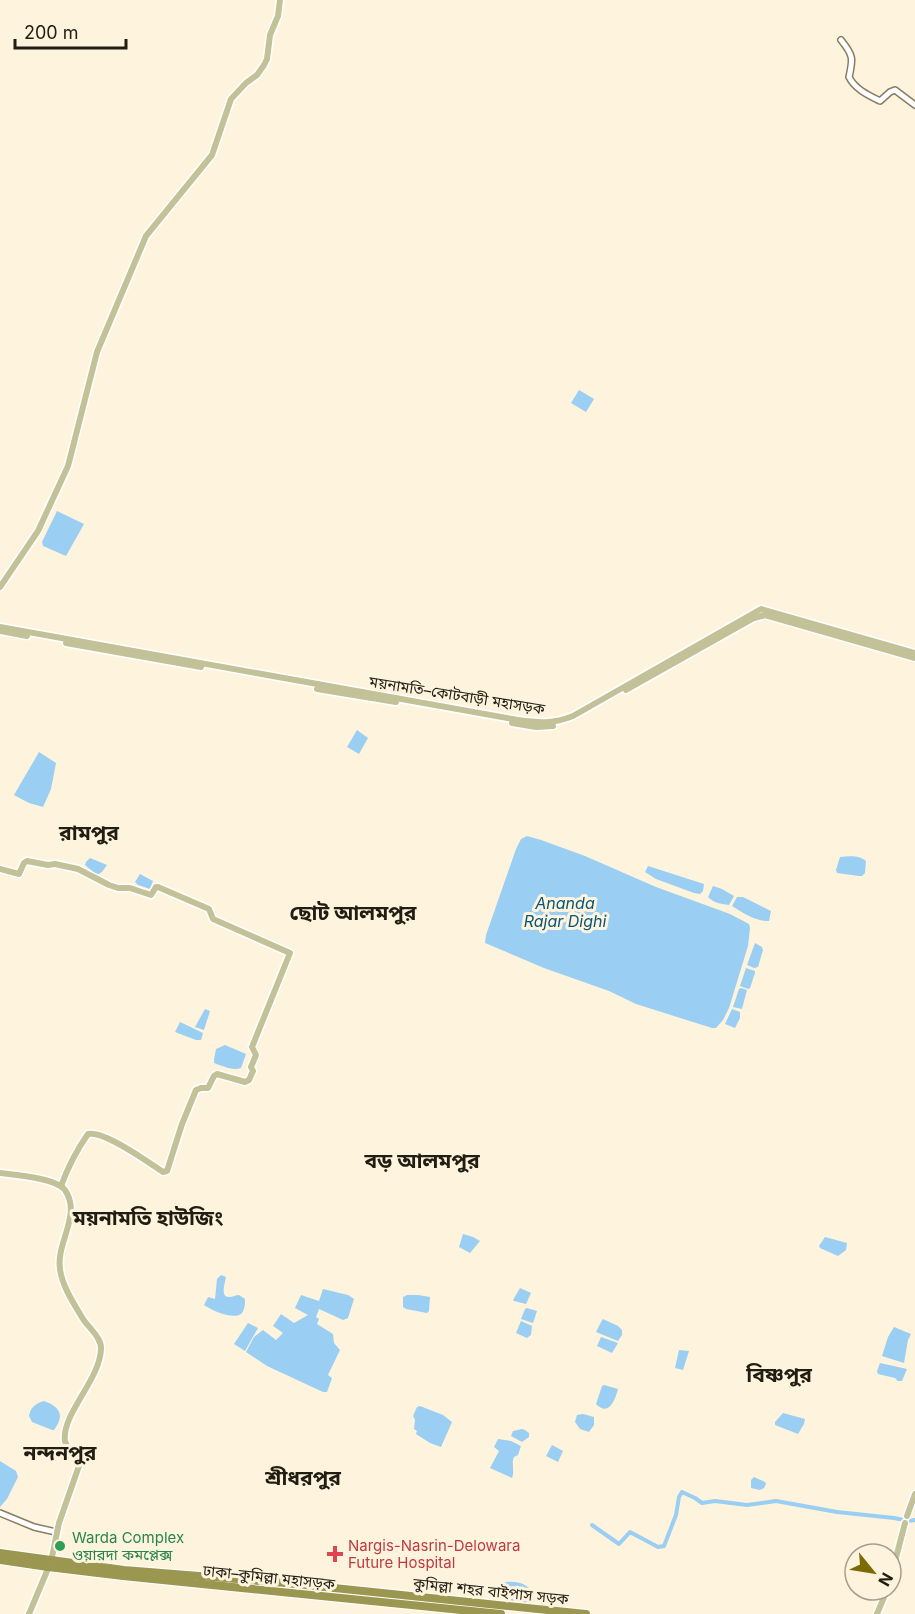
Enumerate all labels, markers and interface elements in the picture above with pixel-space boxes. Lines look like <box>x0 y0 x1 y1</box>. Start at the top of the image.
scale bar <box>15 12 126 50</box>
text: 200 m <box>24 22 79 43</box>
street label: ময়নামতি–কোটবাড়ী মহাসড়ক <box>367 672 547 718</box>
district label: রামপুর <box>58 820 119 845</box>
water label: Ananda Rajar Dighi <box>524 893 607 931</box>
district label: ছোট আলমপুর <box>289 900 417 925</box>
district label: বড় আলমপুর <box>363 1148 480 1173</box>
district label: ময়নামতি হাউজিং <box>72 1205 224 1230</box>
district label: বিষ্ণপুর <box>745 1362 812 1387</box>
district label: নন্দনপুর <box>23 1440 97 1465</box>
district label: শ্রীধরপুর <box>264 1465 341 1490</box>
place label: Warda Complex ওয়ারদা কমপ্লেক্স <box>72 1528 184 1564</box>
place label: Nargis-Nasrin-Delowara Future Hospital <box>348 1536 520 1572</box>
marker: Warda Complex ওয়ারদা কমপ্লেক্স <box>53 1539 67 1553</box>
north arrow <box>843 1542 903 1602</box>
marker: Nargis-Nasrin-Delowara Future Hospital <box>326 1545 344 1563</box>
street label: ঢাকা–কুমিল্লা মহাসড়ক <box>201 1561 337 1593</box>
text: N <box>874 1569 898 1590</box>
street label: কুমিল্লা শহর বাইপাস সড়ক <box>411 1573 571 1609</box>

